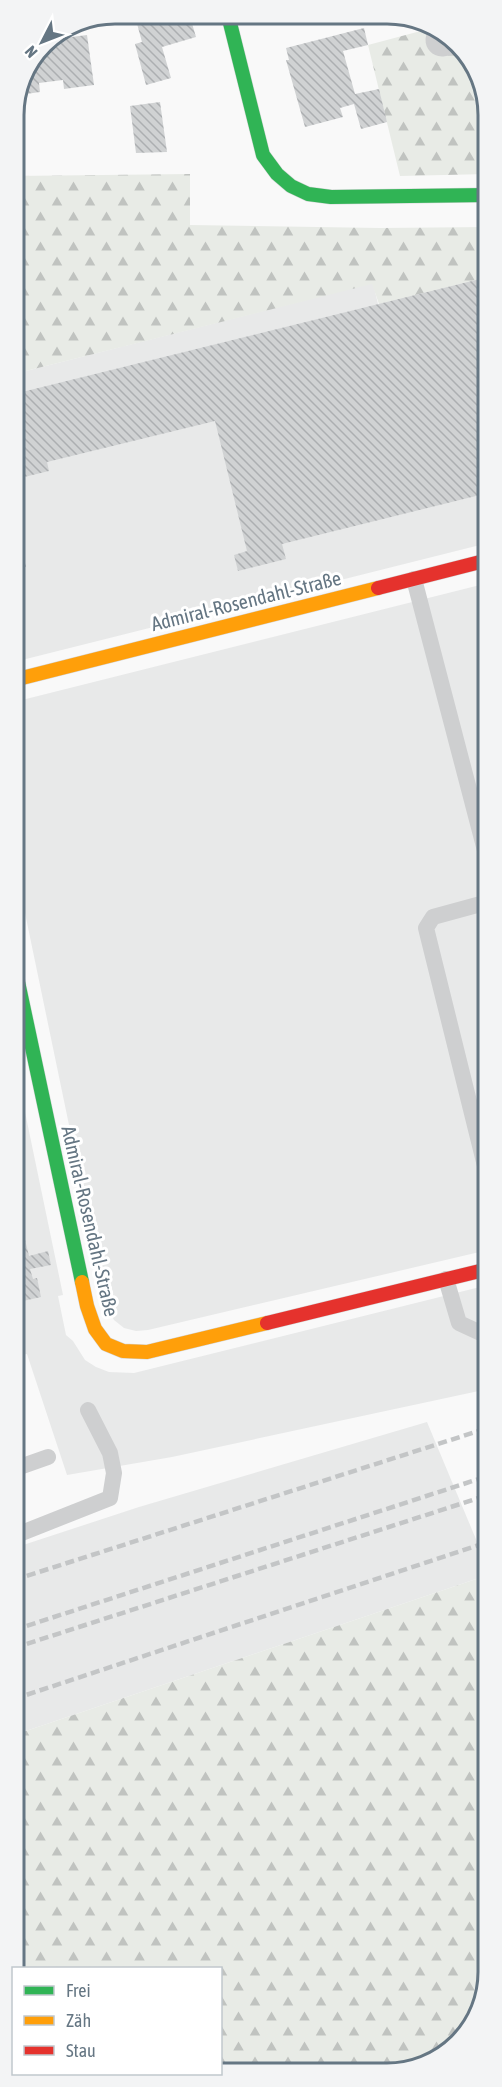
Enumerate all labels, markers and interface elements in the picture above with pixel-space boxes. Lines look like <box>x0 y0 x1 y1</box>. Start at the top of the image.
north arrow <box>12 12 72 72</box>
text: N <box>21 43 41 62</box>
street label: Admiral-Rosendahl-Straße <box>149 566 343 635</box>
street label: Admiral-Rosendahl-Straße <box>57 1123 124 1318</box>
legend <box>12 1967 222 2075</box>
text: Frei <box>66 1980 91 2001</box>
text: Zäh <box>66 2010 91 2031</box>
text: Stau <box>66 2040 96 2061</box>

